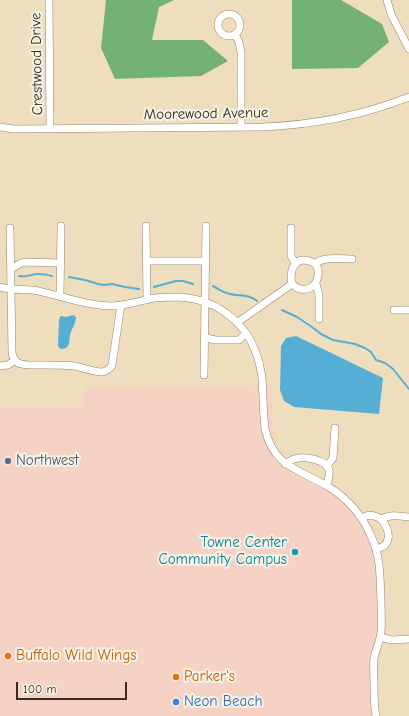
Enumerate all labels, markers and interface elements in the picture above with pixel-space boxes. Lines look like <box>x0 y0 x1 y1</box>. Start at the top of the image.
street label: Crestwood Drive <box>27 12 47 116</box>
street label: Moorewood Avenue <box>143 104 269 124</box>
place label: Northwest <box>16 452 79 470</box>
marker: Northwest <box>3 456 13 466</box>
place label: Towne Center Community Campus <box>158 534 287 569</box>
marker: Towne Center Community Campus <box>290 547 300 557</box>
place label: Buffalo Wild Wings <box>16 647 137 665</box>
marker: Buffalo Wild Wings <box>3 651 13 661</box>
place label: Parker's <box>184 668 235 686</box>
marker: Parker's <box>171 672 181 682</box>
scale bar <box>18 674 129 700</box>
text: 100 m <box>23 682 56 696</box>
place label: Neon Beach <box>184 693 262 711</box>
marker: Neon Beach <box>171 697 181 707</box>

